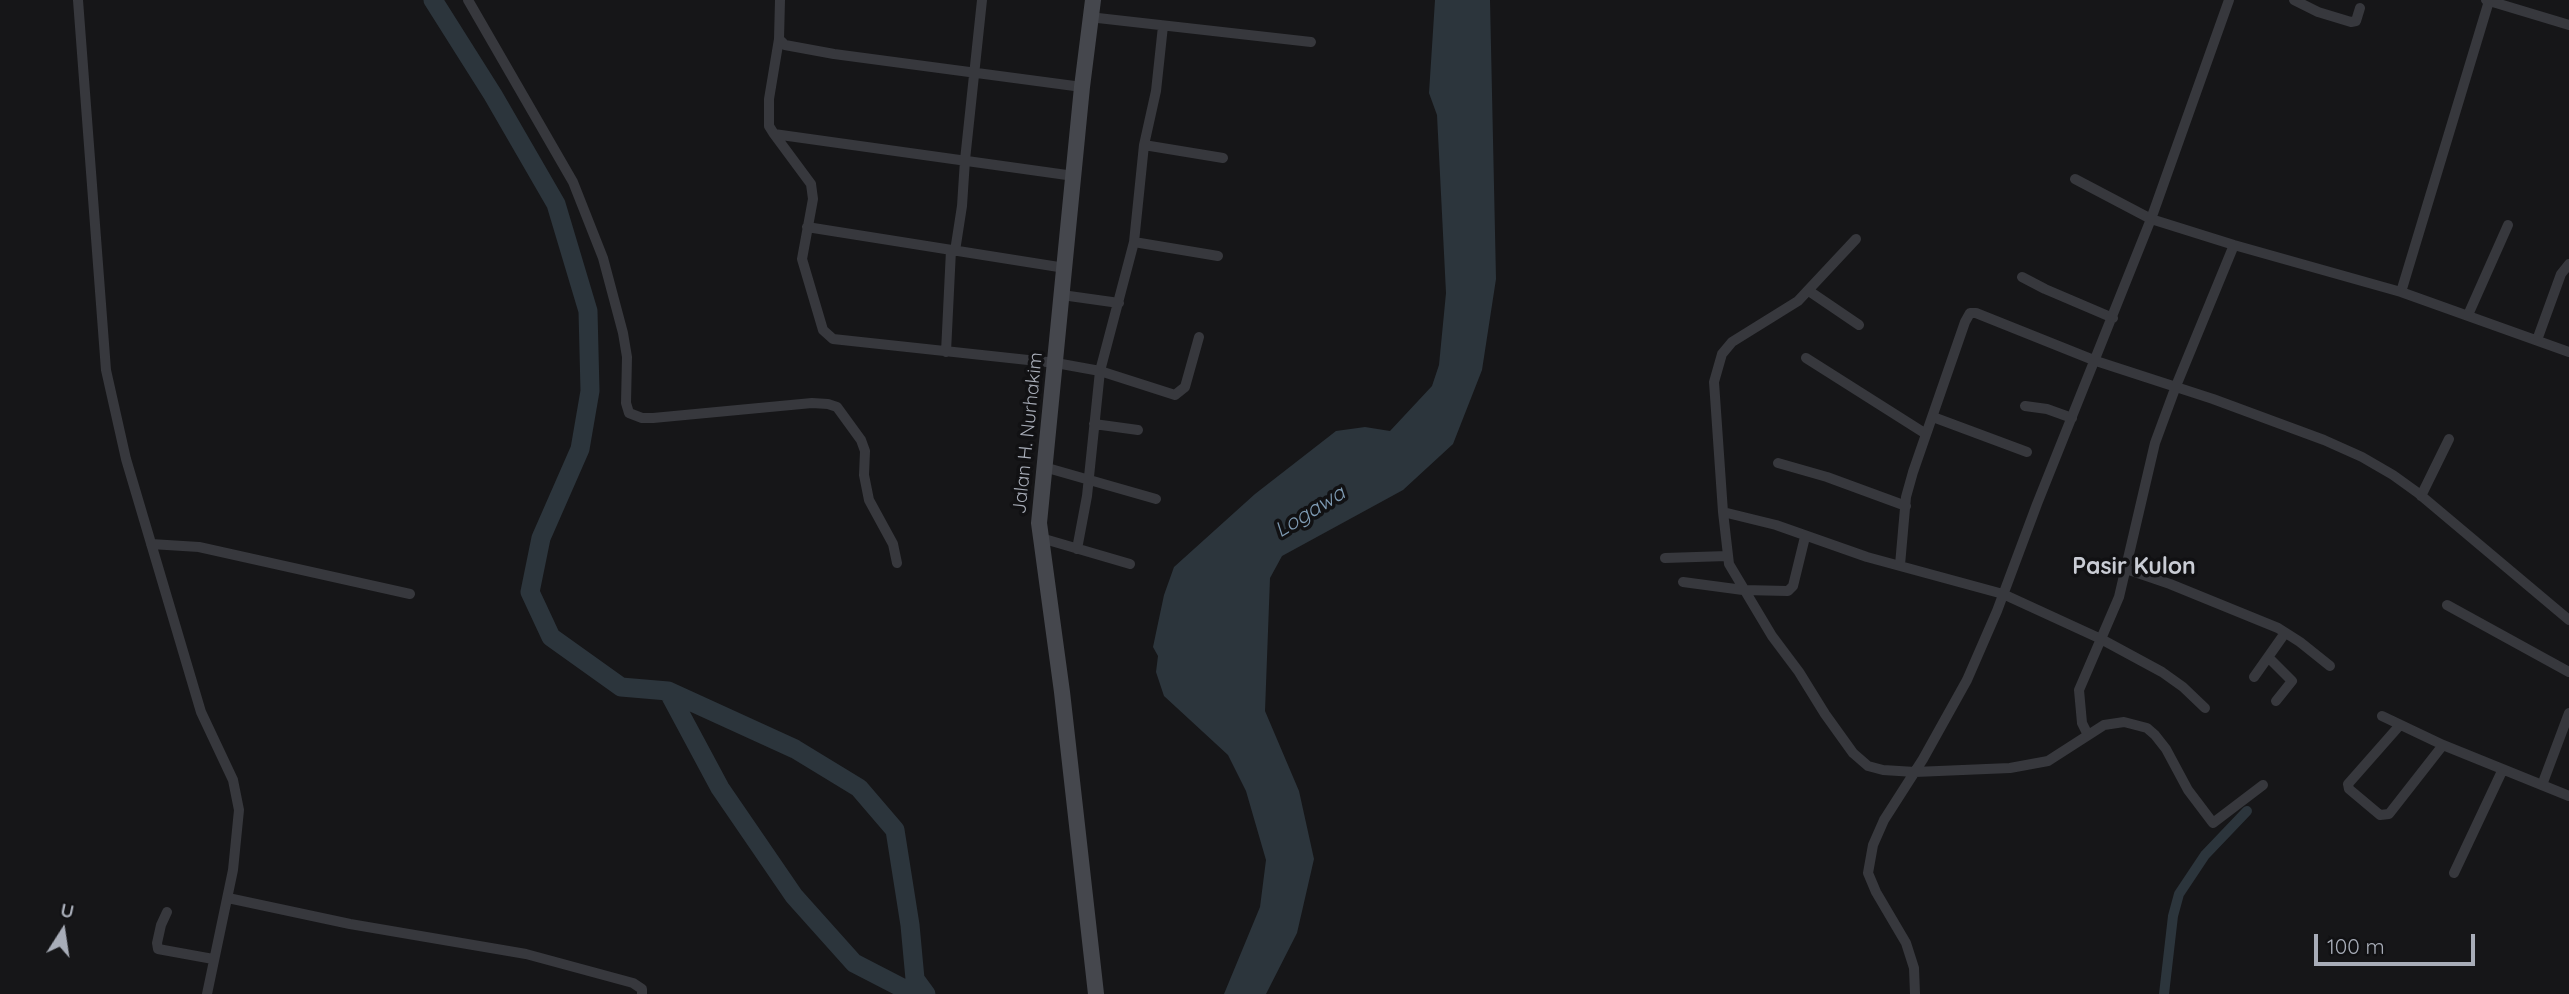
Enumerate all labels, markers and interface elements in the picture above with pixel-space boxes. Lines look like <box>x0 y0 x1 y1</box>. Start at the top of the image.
street label: Jalan H. Nurhakim <box>1008 351 1048 515</box>
water label: Logawa <box>1270 481 1350 543</box>
district label: Pasir Kulon <box>2072 553 2196 581</box>
north arrow <box>28 896 98 966</box>
text: U <box>58 897 76 924</box>
scale bar <box>2317 920 2478 964</box>
text: 100 m <box>2327 933 2385 959</box>

